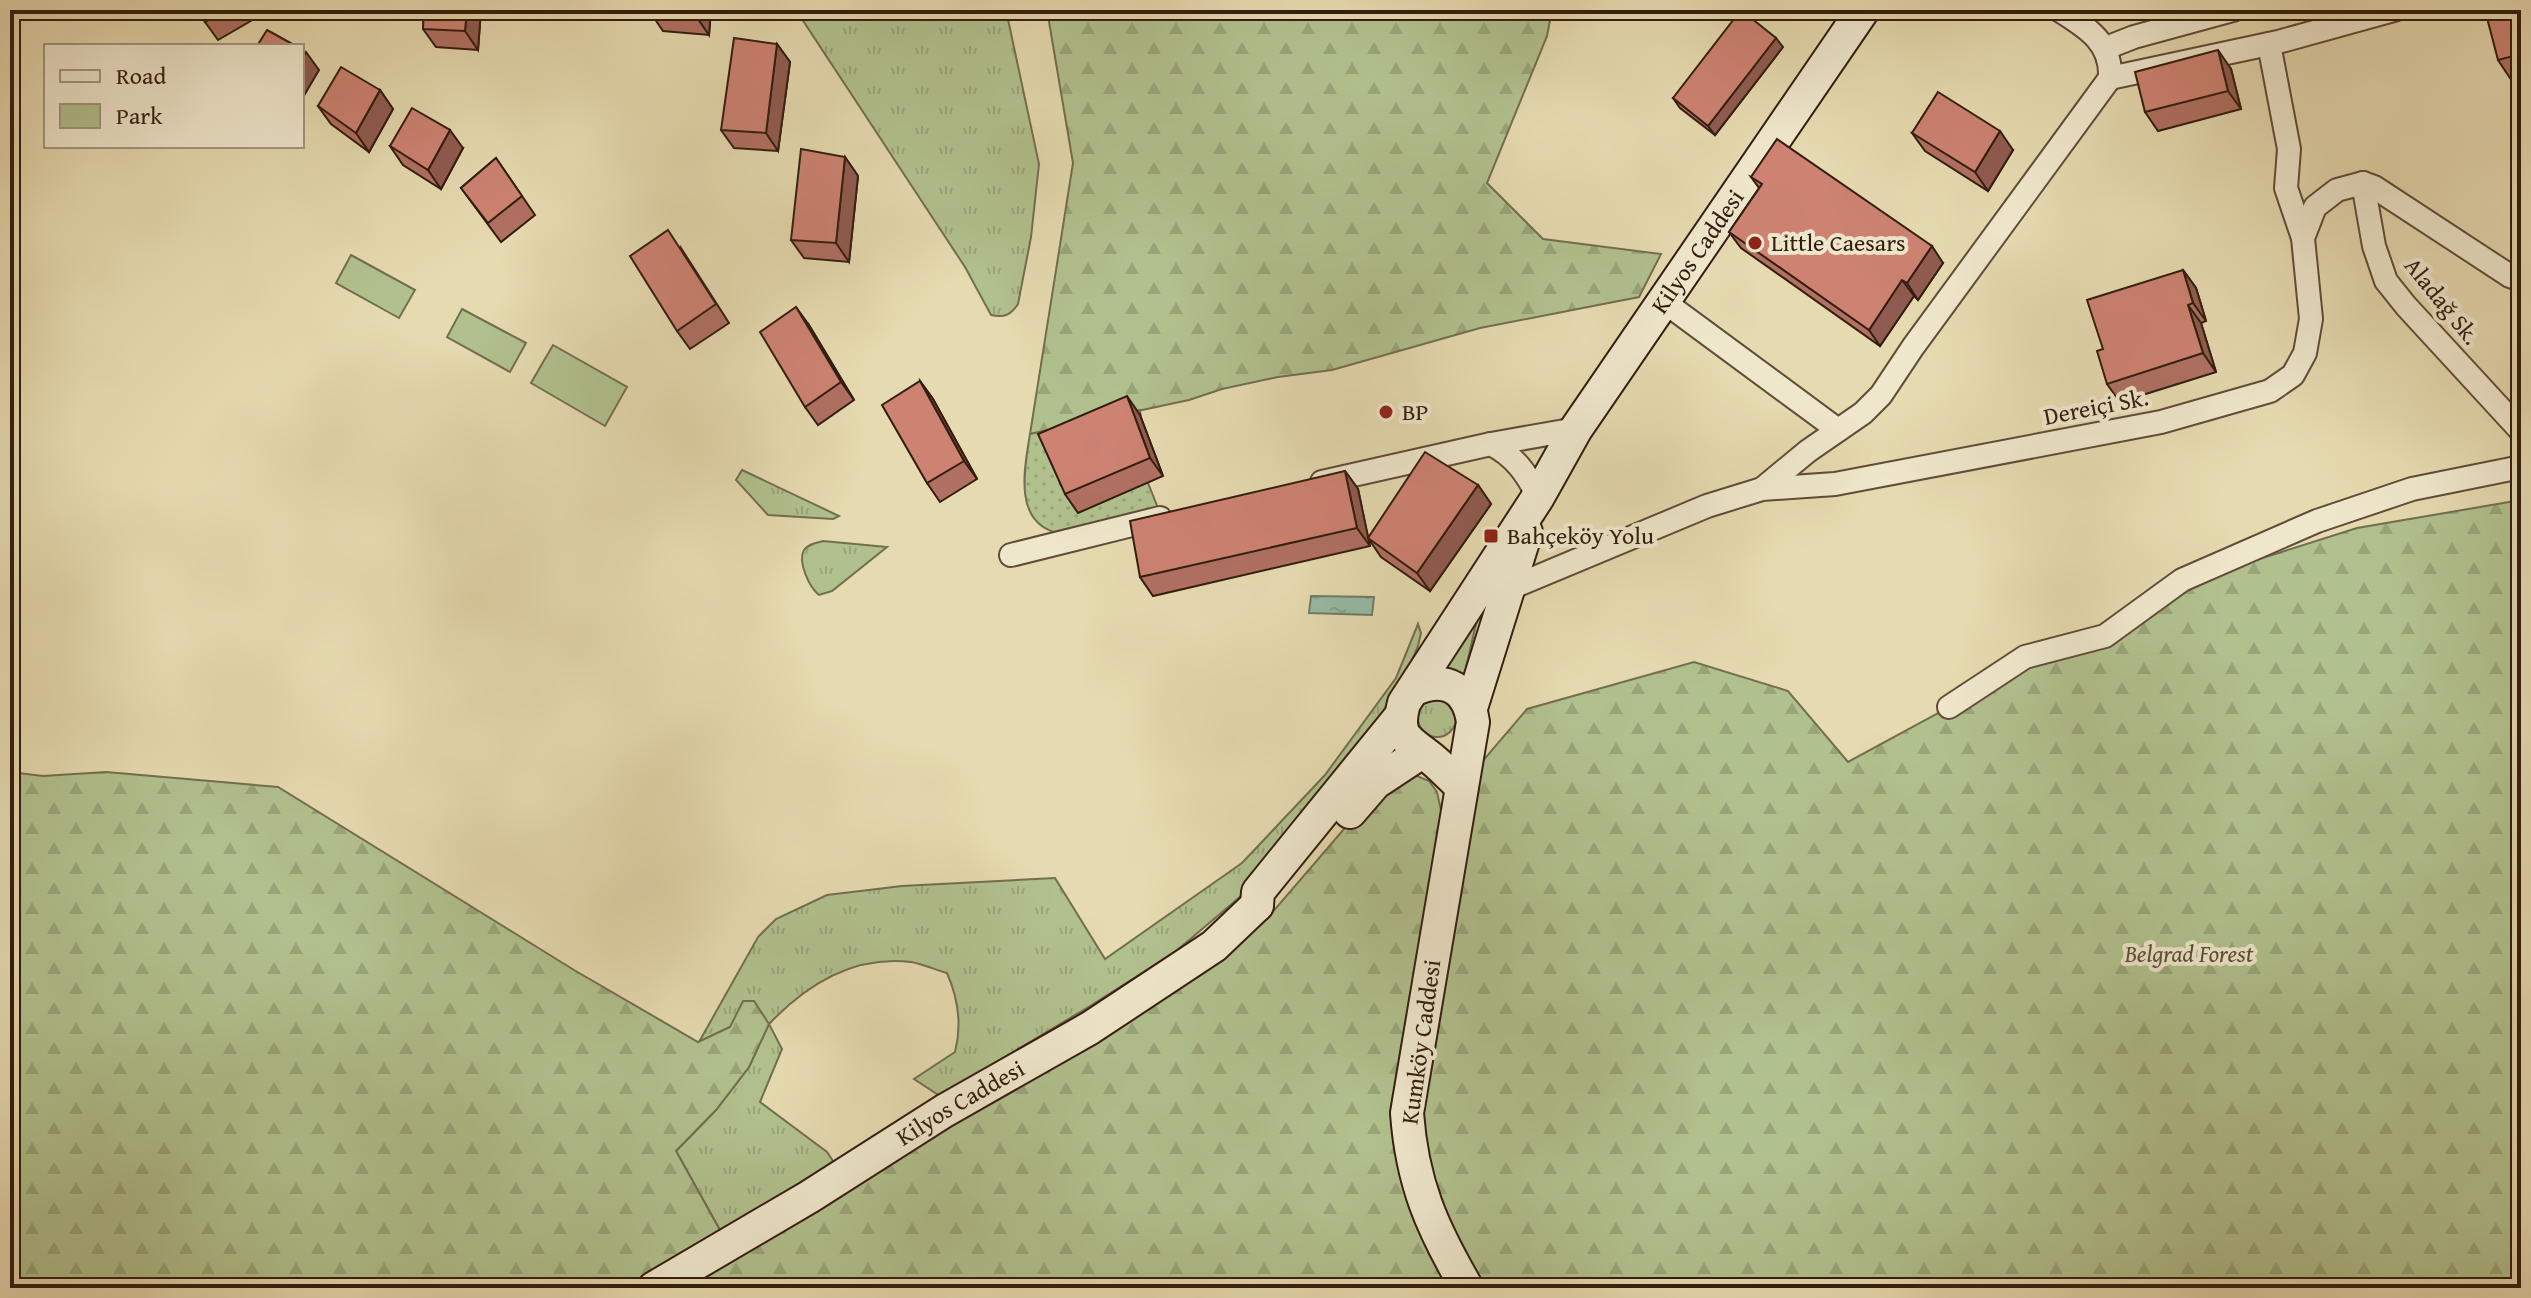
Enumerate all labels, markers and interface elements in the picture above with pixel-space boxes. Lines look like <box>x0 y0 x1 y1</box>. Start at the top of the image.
legend <box>44 44 304 148</box>
text: Road <box>116 58 166 93</box>
text: Park <box>116 98 163 133</box>
street label: Kilyos Caddesi <box>1642 182 1752 320</box>
place label: Little Caesars <box>1771 225 1906 260</box>
marker: Little Caesars <box>1746 234 1764 252</box>
street label: Aladağ Sk. <box>2396 249 2489 352</box>
street label: Dereiçi Sk. <box>2041 379 2151 434</box>
place label: BP <box>1402 394 1429 429</box>
marker: BP <box>1377 403 1395 421</box>
place label: Bahçeköy Yolu <box>1507 518 1654 553</box>
marker: Bahçeköy Yolu <box>1482 527 1500 545</box>
park label: Belgrad Forest <box>2124 936 2254 971</box>
street label: Kumköy Caddesi <box>1392 957 1449 1127</box>
street label: Kilyos Caddesi <box>889 1051 1031 1154</box>

